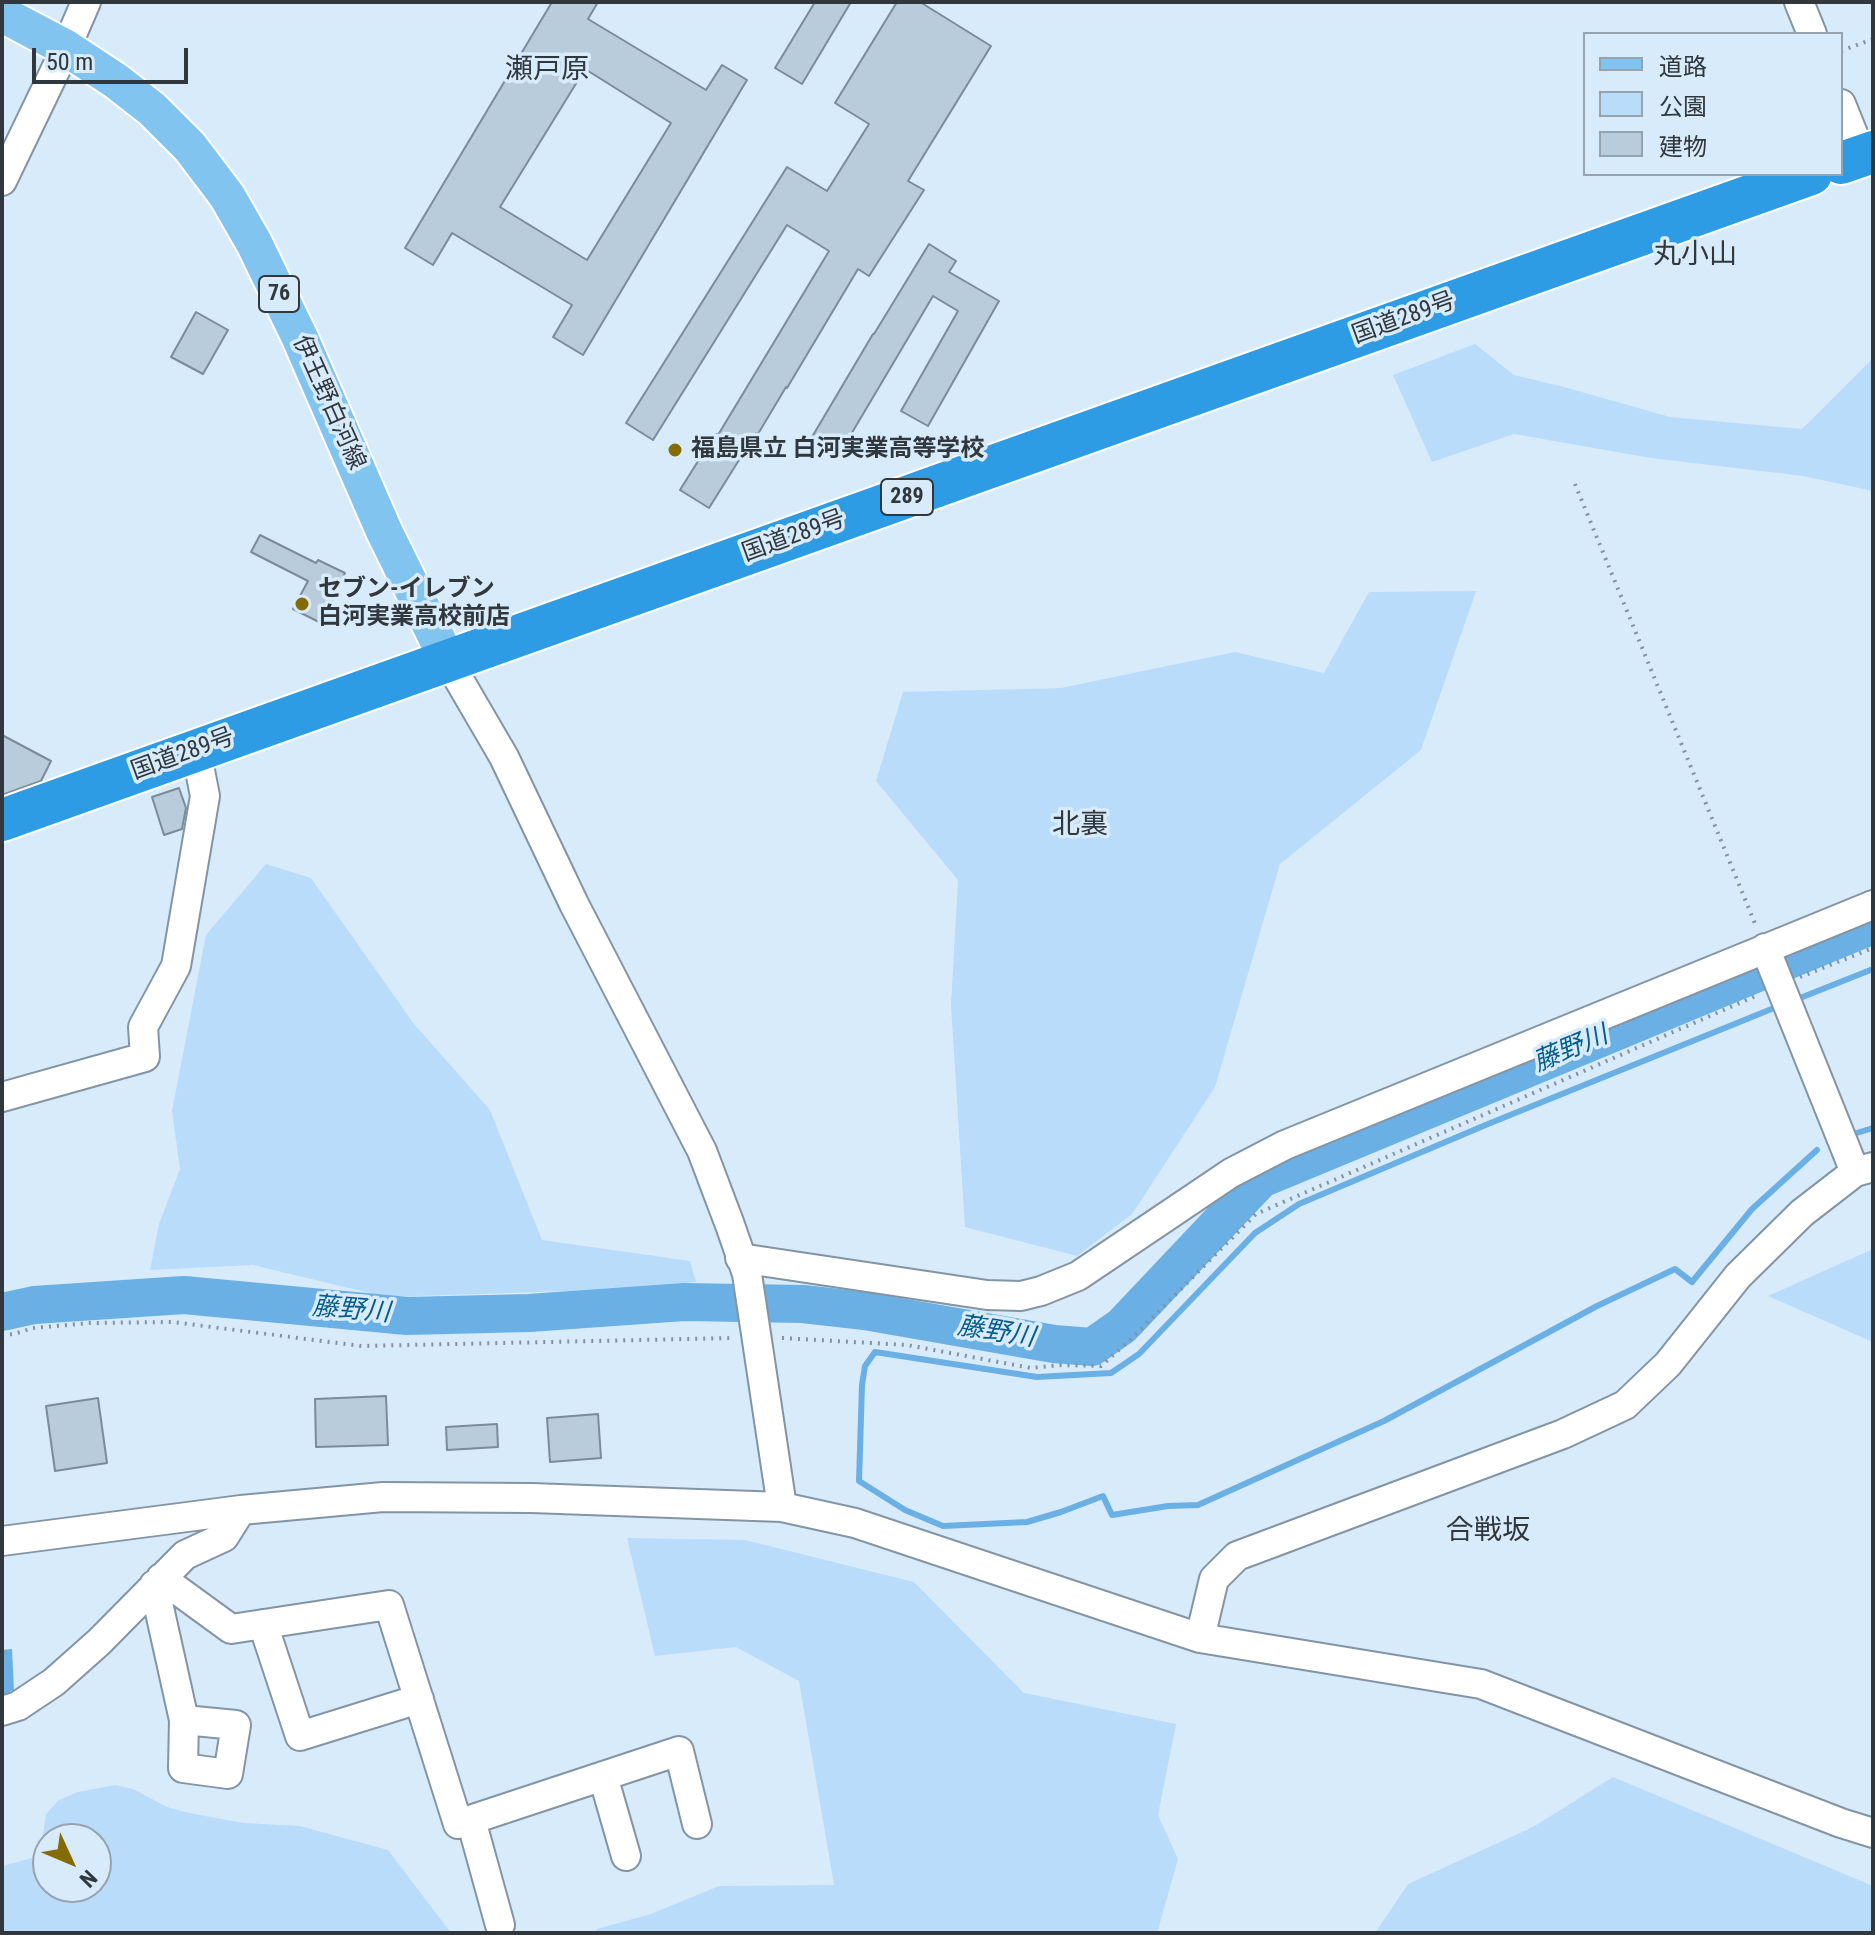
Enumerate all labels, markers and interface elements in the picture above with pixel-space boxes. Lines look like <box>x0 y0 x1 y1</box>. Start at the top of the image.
scale bar <box>36 32 192 82</box>
legend <box>1583 32 1843 176</box>
text: 50 m <box>46 48 93 76</box>
text: 道路 <box>1659 53 1707 81</box>
district label: 瀬戸原 <box>505 54 589 88</box>
text: 公園 <box>1659 93 1707 121</box>
text: 建物 <box>1659 133 1707 161</box>
district label: 丸小山 <box>1653 239 1737 273</box>
road number: 76 <box>259 276 299 312</box>
street label: 国道289号 <box>1349 287 1459 351</box>
street label: 伊王野白河線 <box>286 331 370 475</box>
place label: 福島県立 白河実業高等学校 <box>691 436 985 464</box>
marker: 福島県立 白河実業高等学校 <box>666 441 684 459</box>
road number: 289 <box>881 479 933 515</box>
street label: 国道289号 <box>739 505 849 569</box>
place label: セブン-イレブン 白河実業高校前店 <box>318 576 510 632</box>
marker: セブン-イレブン 白河実業高校前店 <box>293 595 311 613</box>
street label: 国道289号 <box>128 723 238 787</box>
district label: 北裏 <box>1052 809 1108 843</box>
water label: 藤野川 <box>1529 1020 1613 1080</box>
water label: 藤野川 <box>311 1292 391 1330</box>
water label: 藤野川 <box>955 1311 1037 1355</box>
district label: 合戦坂 <box>1446 1515 1530 1549</box>
north arrow <box>32 1823 112 1903</box>
text: N <box>75 1865 102 1892</box>

